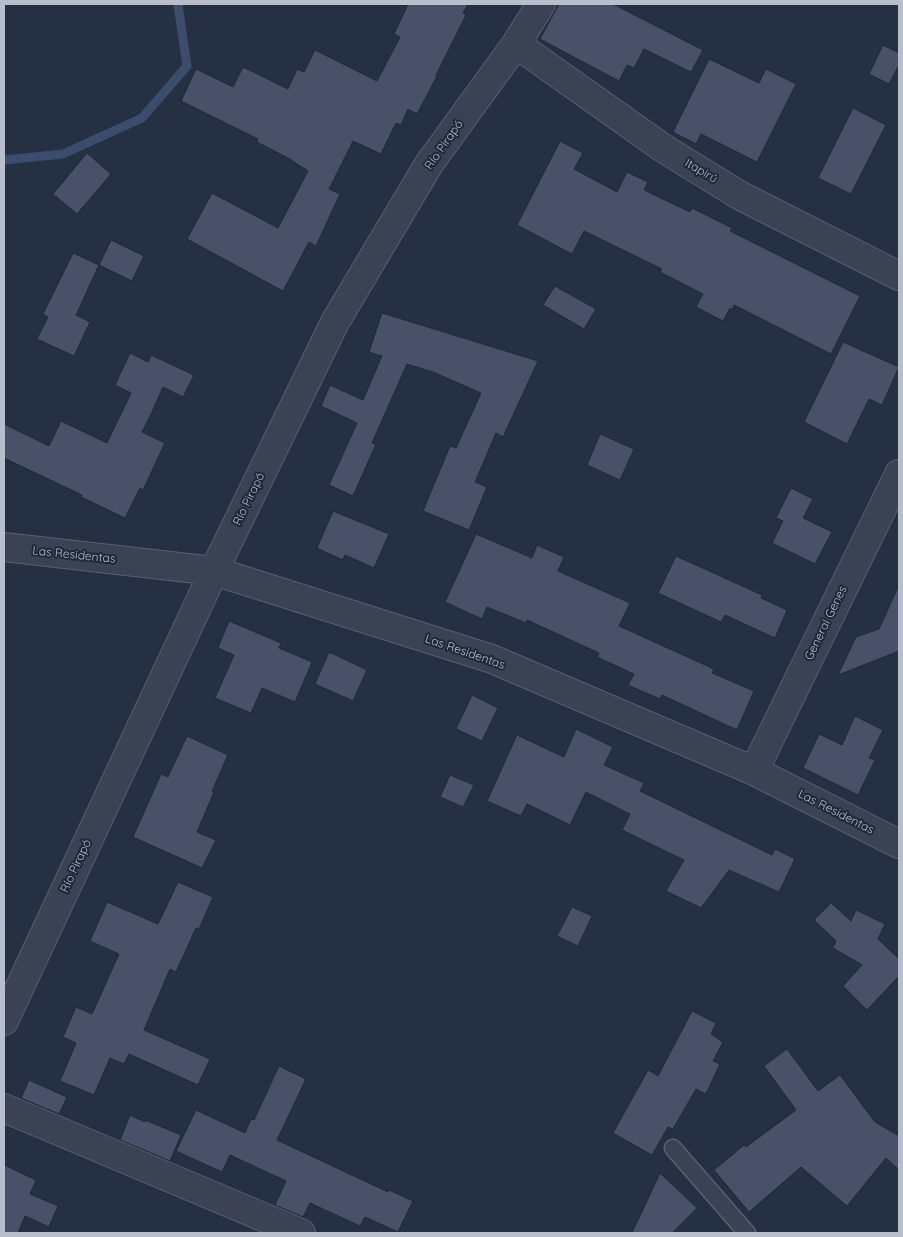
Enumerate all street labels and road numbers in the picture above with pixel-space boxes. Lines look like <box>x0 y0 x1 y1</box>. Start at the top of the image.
street label: Río Pirapó <box>422 117 466 173</box>
street label: Itapirú <box>682 156 720 186</box>
street label: Río Pirapó <box>230 470 268 528</box>
street label: Las Residentas <box>32 543 116 567</box>
street label: General Genes <box>802 583 850 663</box>
street label: Las Residentas <box>423 632 507 672</box>
street label: Las Residentas <box>796 787 876 837</box>
street label: Río Pirapó <box>57 837 95 895</box>

